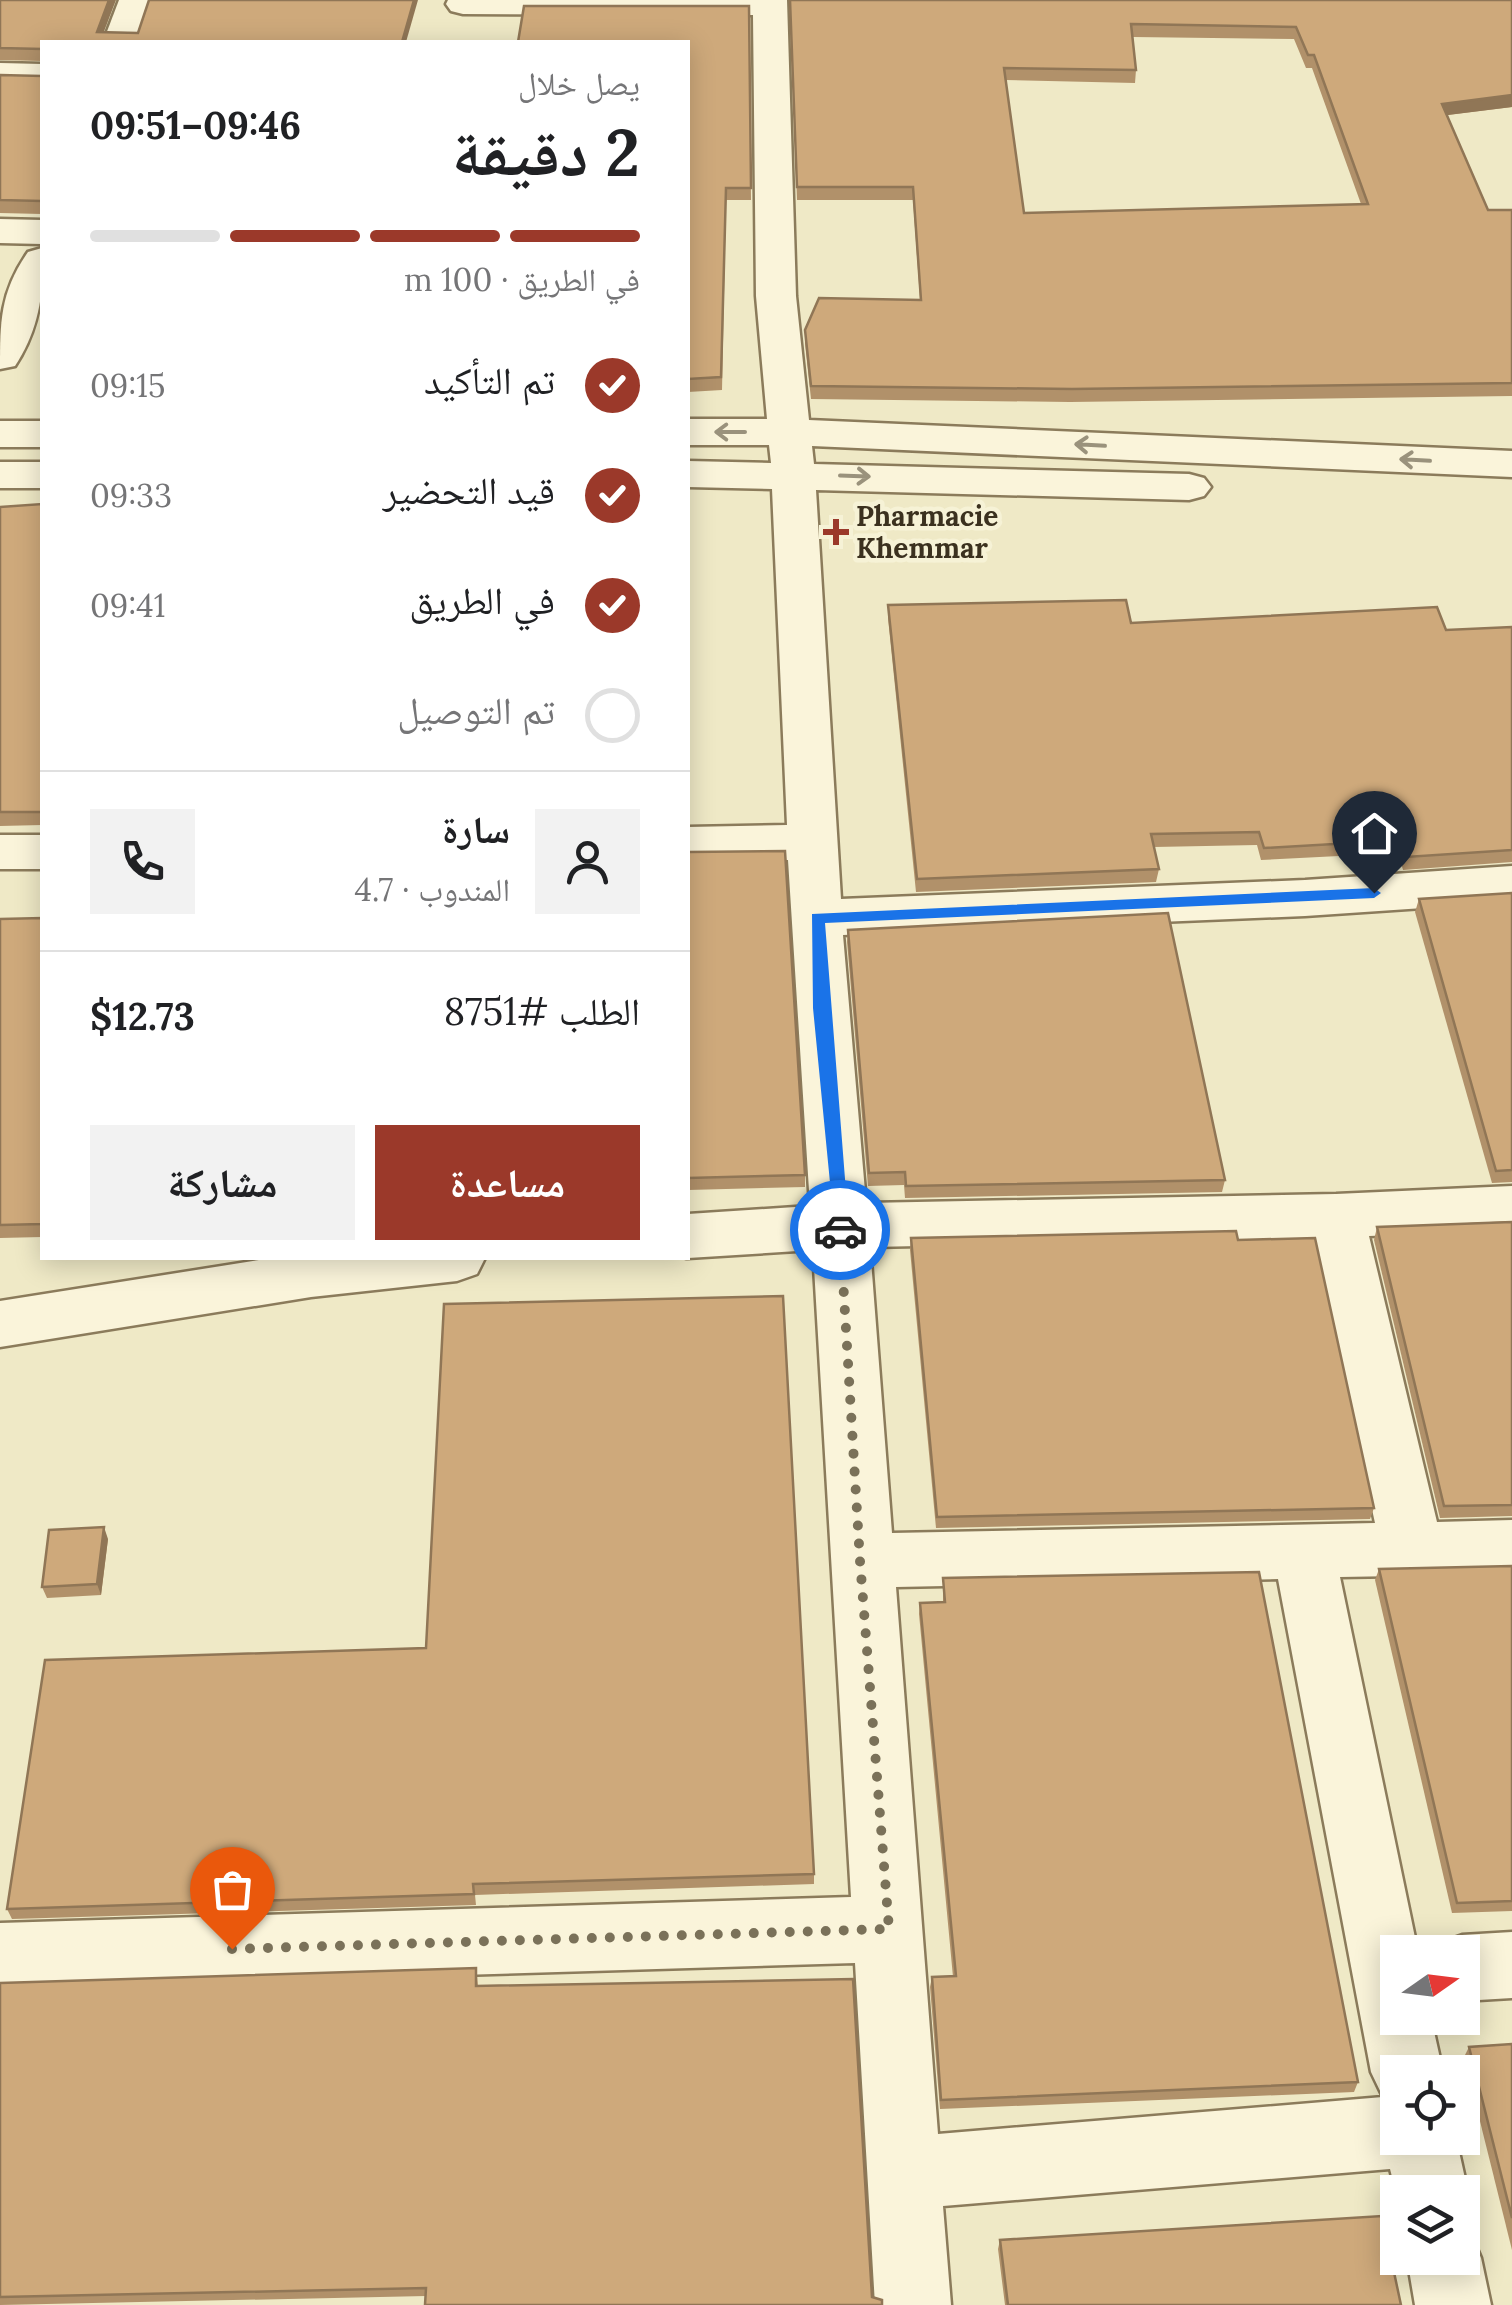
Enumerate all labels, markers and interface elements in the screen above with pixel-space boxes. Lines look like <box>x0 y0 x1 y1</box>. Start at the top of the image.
text: يصل خلال <box>518 63 640 104</box>
text: 09:46–09:51 <box>90 101 301 149</box>
text: 2 دقيقة <box>452 111 640 194</box>
text: في الطريق · 100 m <box>404 259 640 300</box>
text: تم التأكيد <box>424 356 555 404</box>
icon: check <box>585 358 640 413</box>
text: 09:15 <box>90 365 165 406</box>
one-way arrow <box>715 422 748 442</box>
one-way arrow <box>1074 435 1106 454</box>
one-way arrow <box>1399 450 1431 469</box>
text: قيد التحضير <box>383 466 555 514</box>
one-way arrow <box>838 467 870 486</box>
icon: check <box>585 468 640 523</box>
text: 09:33 <box>90 475 172 516</box>
place label: Pharmacie Khemmar <box>856 498 998 566</box>
marker: Pharmacie Khemmar <box>825 521 847 543</box>
text: في الطريق <box>409 576 555 624</box>
icon: check <box>585 578 640 633</box>
text: 09:41 <box>90 585 165 626</box>
text: تم التوصيل <box>397 686 555 734</box>
pin <box>1332 791 1417 894</box>
text: سارة <box>442 805 510 853</box>
icon: home <box>1347 806 1402 861</box>
button: phone <box>90 809 195 914</box>
button: person <box>535 809 640 914</box>
text: المندوب · 4.7 <box>354 869 510 910</box>
text: الطلب #8751 <box>444 987 640 1035</box>
text: $12.73 <box>90 992 195 1040</box>
button: مشاركة <box>90 1125 355 1240</box>
button: مساعدة <box>375 1125 640 1240</box>
courier <box>790 1180 890 1280</box>
icon: car <box>813 1203 868 1258</box>
pin <box>190 1847 275 1950</box>
icon: bag <box>205 1862 260 1917</box>
north arrow <box>1380 1935 1480 2035</box>
map controls <box>1380 1935 1480 2275</box>
button: locate <box>1380 2055 1480 2155</box>
button: layers <box>1380 2175 1480 2275</box>

